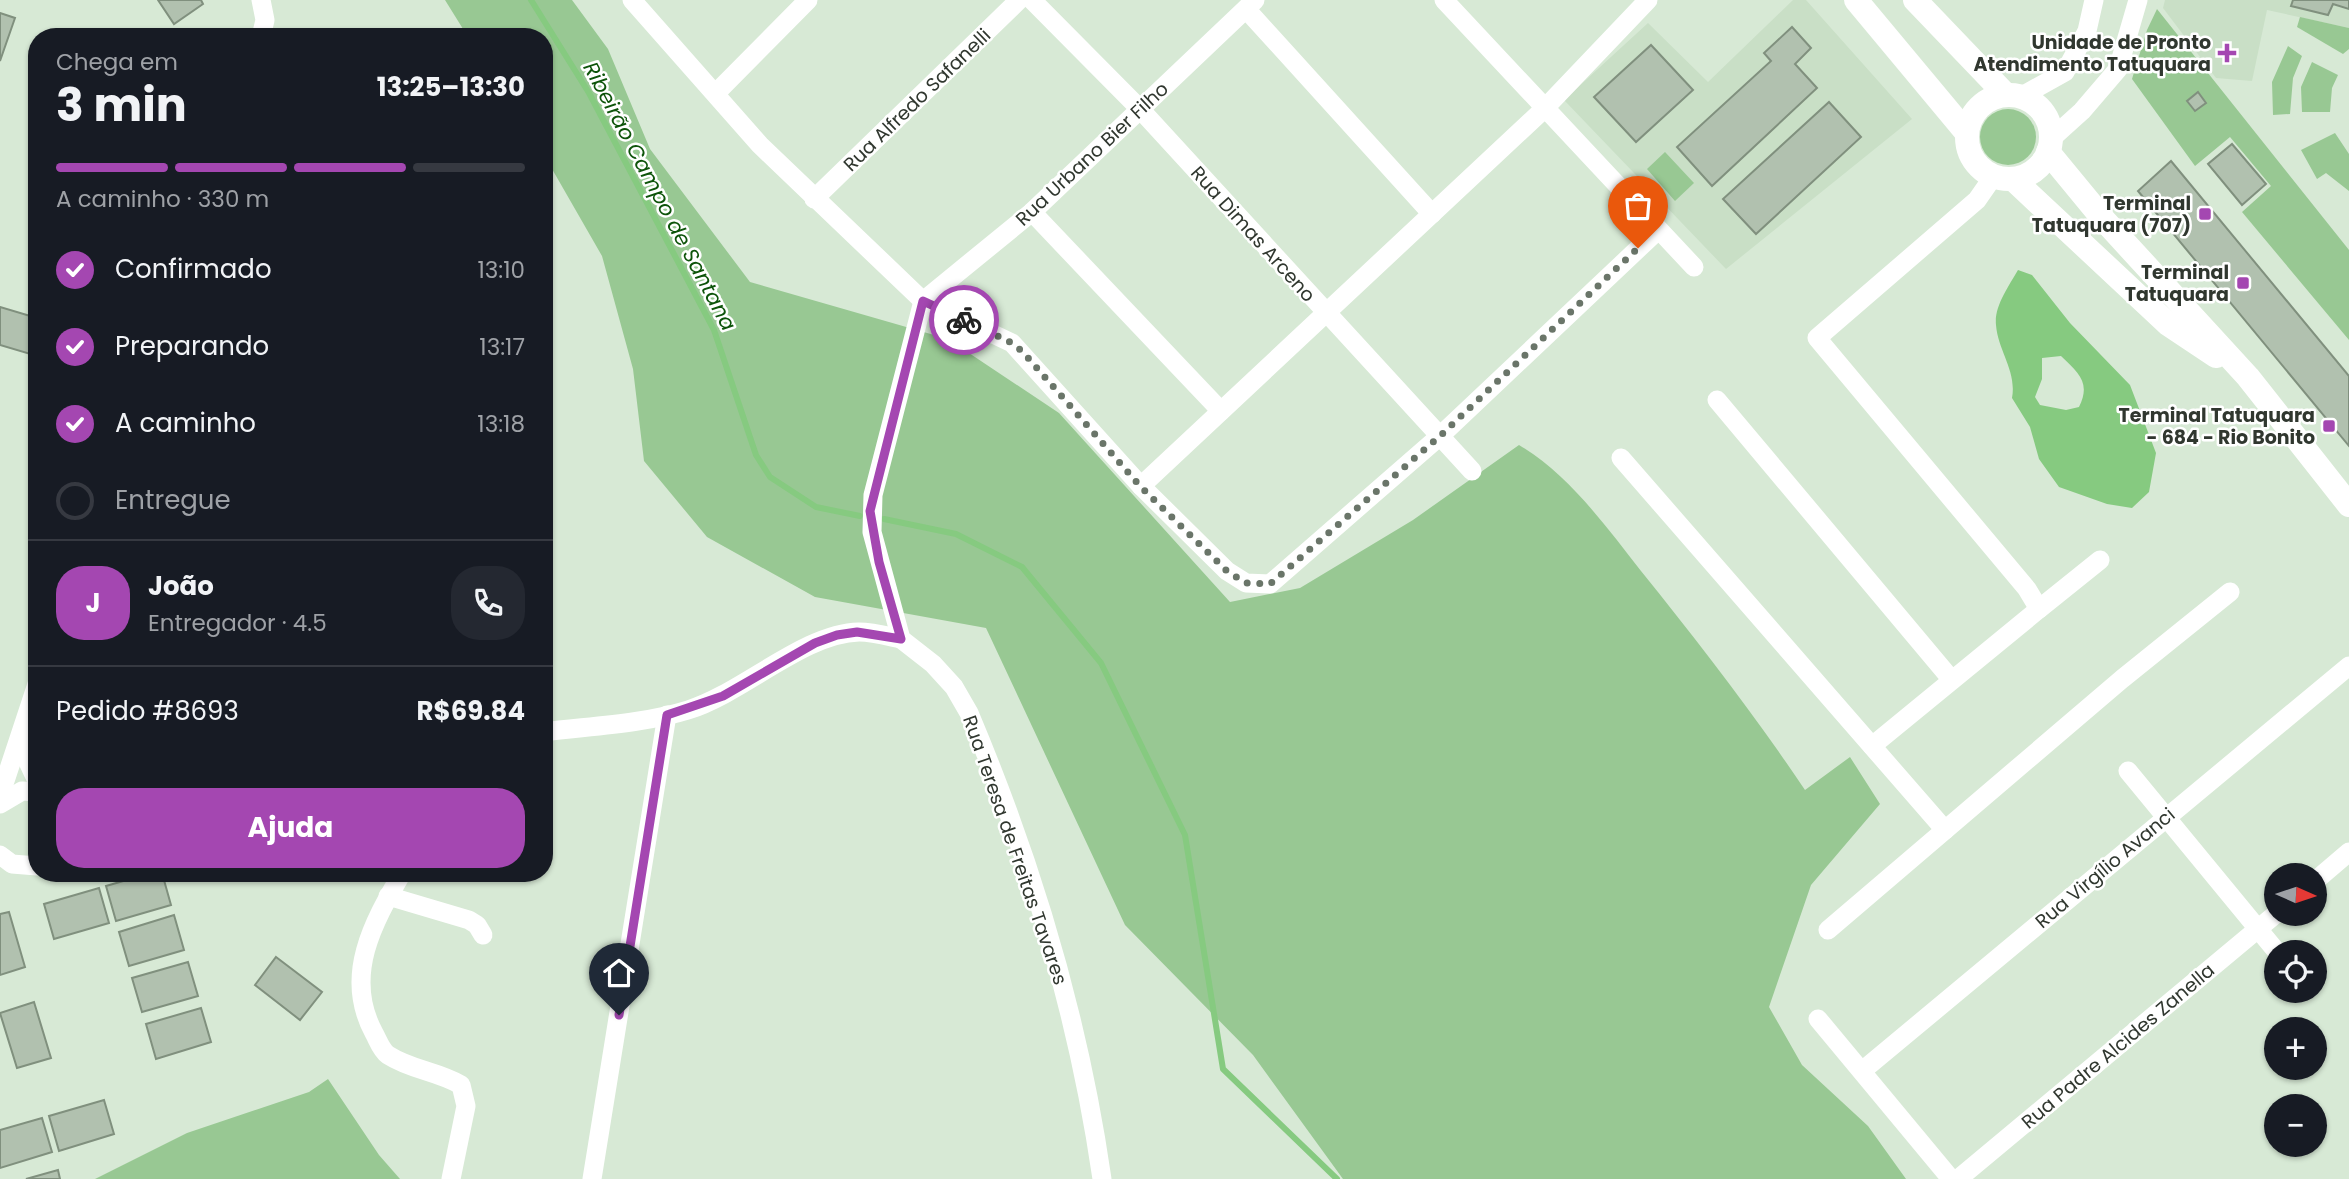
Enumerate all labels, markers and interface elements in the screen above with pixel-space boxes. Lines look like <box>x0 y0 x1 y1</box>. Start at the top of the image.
street label: Rua Alfredo Safanelli <box>837 22 997 178</box>
place label: Unidade de Pronto Atendimento Tatuquara <box>1973 29 2211 78</box>
marker: Unidade de Pronto Atendimento Tatuquara <box>2217 43 2237 63</box>
text: Chega em <box>56 46 178 78</box>
water label: Ribeirão Campo de Santana <box>577 56 743 336</box>
text: 13:25–13:30 <box>377 69 525 105</box>
text: 3 min <box>56 73 187 137</box>
street label: Rua Urbano Bier Filho <box>1010 76 1174 232</box>
street label: Rua Dimas Arceno <box>1185 160 1321 308</box>
pin <box>1608 176 1668 248</box>
text: A caminho · 330 m <box>56 183 269 215</box>
icon: bag <box>1619 187 1657 225</box>
place label: Terminal Tatuquara (707) <box>2032 190 2191 239</box>
marker: Terminal Tatuquara (707) <box>2197 206 2213 222</box>
icon: check <box>56 251 94 289</box>
text: Confirmado <box>115 251 272 287</box>
text: 13:10 <box>477 254 525 286</box>
place label: Terminal Tatuquara <box>2125 259 2229 308</box>
marker: Terminal Tatuquara <box>2235 275 2251 291</box>
courier <box>929 285 999 355</box>
icon: bike <box>945 301 983 339</box>
icon: check <box>56 328 94 366</box>
text: Preparando <box>115 328 269 364</box>
text: 13:17 <box>479 331 525 363</box>
place label: Terminal Tatuquara - 684 - Rio Bonito <box>2119 402 2315 451</box>
icon: check <box>56 405 94 443</box>
text: A caminho <box>115 405 256 441</box>
text: 13:18 <box>477 408 525 440</box>
marker: Terminal Tatuquara - 684 - Rio Bonito <box>2321 418 2337 434</box>
text: Entregue <box>115 482 231 518</box>
button: phone <box>451 566 525 640</box>
text: João <box>148 568 214 604</box>
text: J <box>85 585 101 621</box>
text: Entregador · 4.5 <box>148 607 327 639</box>
text: Pedido #8693 <box>56 693 239 729</box>
text: R$69.84 <box>417 693 525 729</box>
street label: Rua Teresa de Freitas Tavares <box>956 712 1074 988</box>
button: Ajuda <box>56 788 525 868</box>
street label: Rua Virgílio Avanci <box>2029 801 2181 935</box>
north arrow <box>2264 863 2328 926</box>
map controls <box>2264 863 2327 1157</box>
button: locate <box>2264 940 2327 1003</box>
pin <box>589 943 649 1015</box>
icon: home <box>600 954 638 992</box>
street label: Rua Padre Alcides Zanella <box>2016 957 2220 1135</box>
button: + <box>2264 1017 2327 1080</box>
button: − <box>2264 1094 2327 1157</box>

